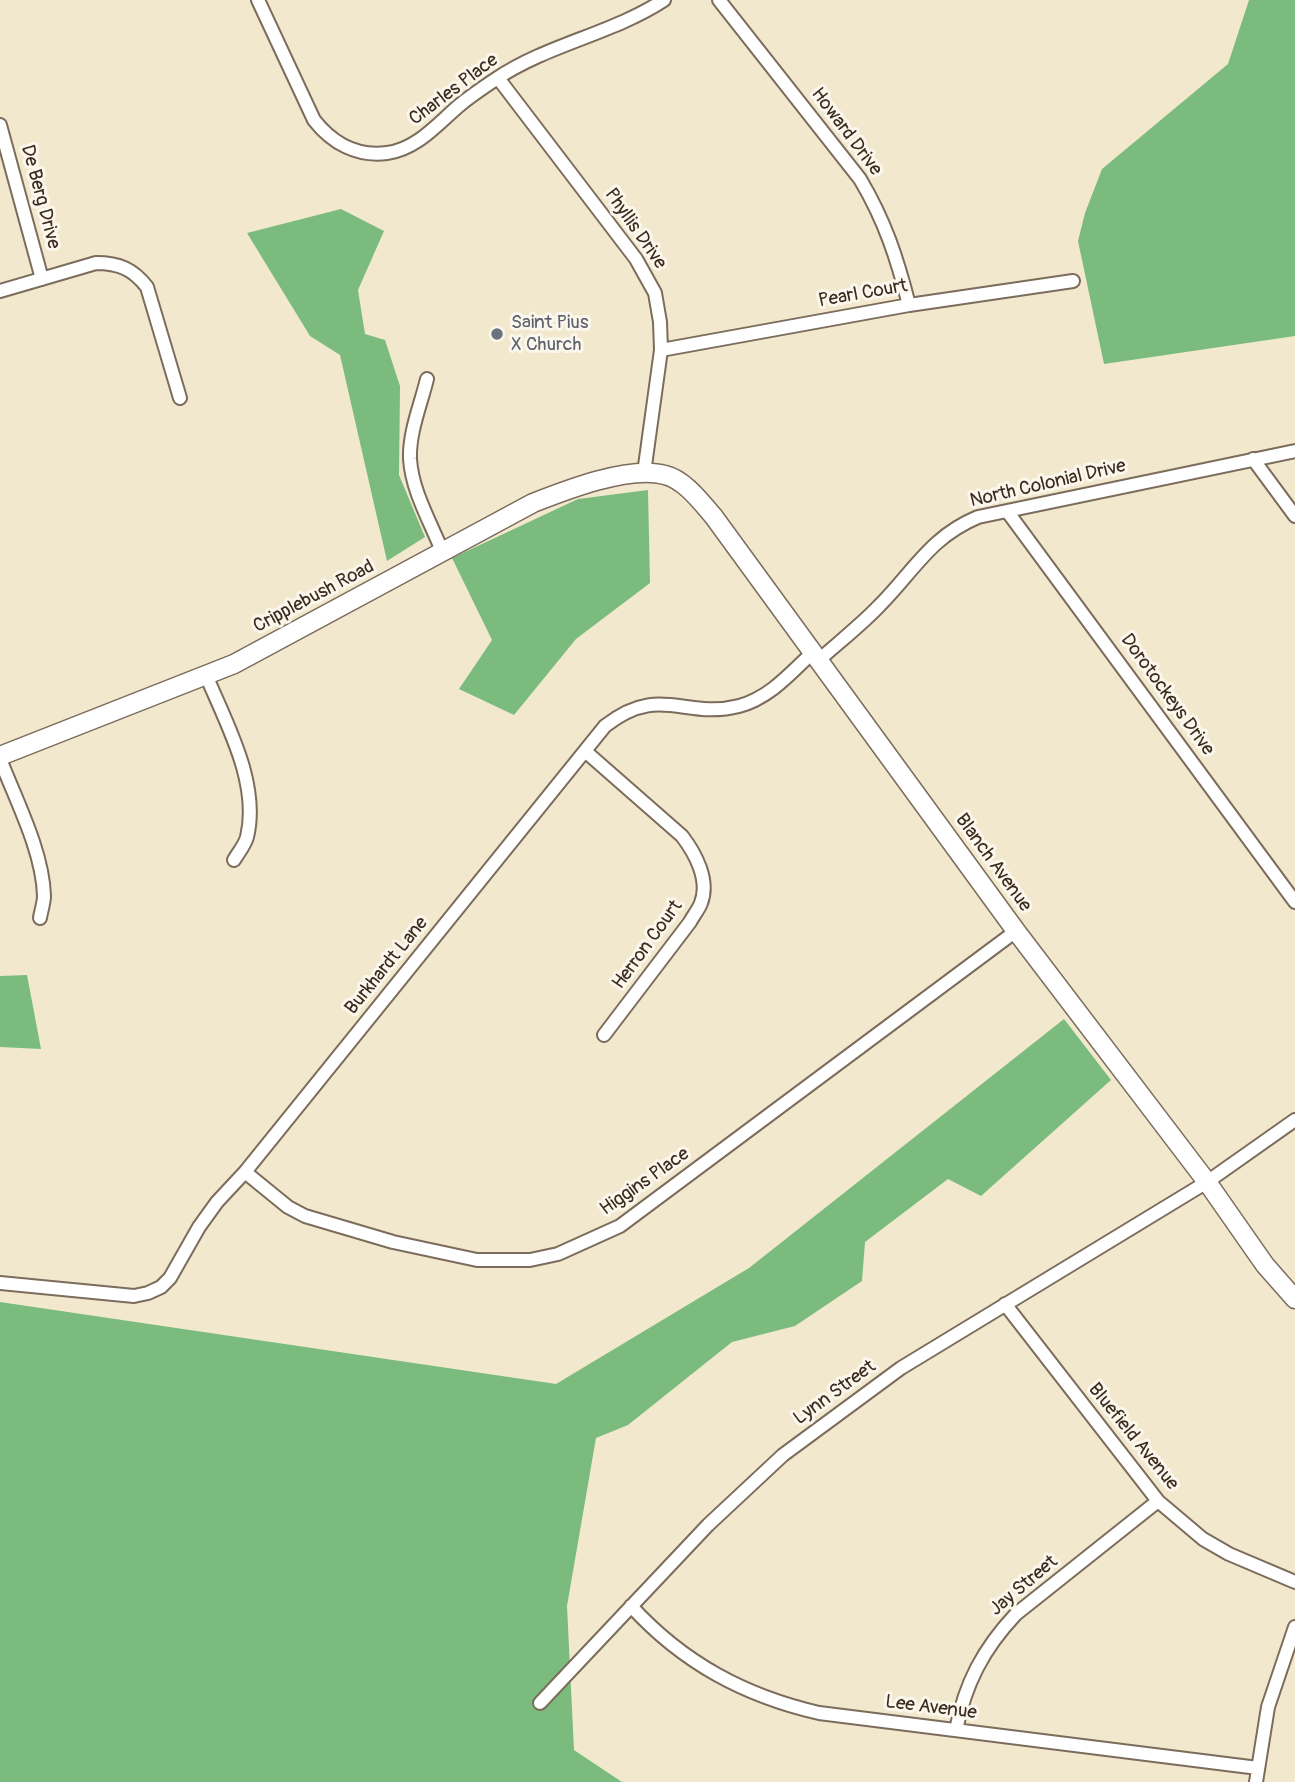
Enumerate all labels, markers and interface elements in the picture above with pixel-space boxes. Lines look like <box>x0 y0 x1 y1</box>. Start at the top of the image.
street label: Charles Place <box>405 49 503 131</box>
street label: Howard Drive <box>806 84 886 180</box>
street label: De Berg Drive <box>15 143 65 251</box>
street label: Phyllis Drive <box>599 184 671 274</box>
street label: Pearl Court <box>817 275 909 313</box>
place label: Saint Pius X Church <box>511 312 588 356</box>
marker: Saint Pius X Church <box>489 326 505 342</box>
street label: North Colonial Drive <box>968 455 1128 513</box>
street label: Cripplebush Road <box>250 556 378 638</box>
street label: Dorotockeys Drive <box>1115 630 1219 760</box>
street label: Blanch Avenue <box>950 810 1036 916</box>
street label: Herron Court <box>608 896 688 994</box>
street label: Burkhardt Lane <box>341 912 433 1020</box>
street label: Higgins Place <box>596 1143 694 1221</box>
street label: Lynn Street <box>789 1356 881 1430</box>
street label: Bluefield Avenue <box>1083 1379 1183 1495</box>
street label: Jay Street <box>985 1551 1063 1621</box>
street label: Lee Avenue <box>884 1691 978 1725</box>

